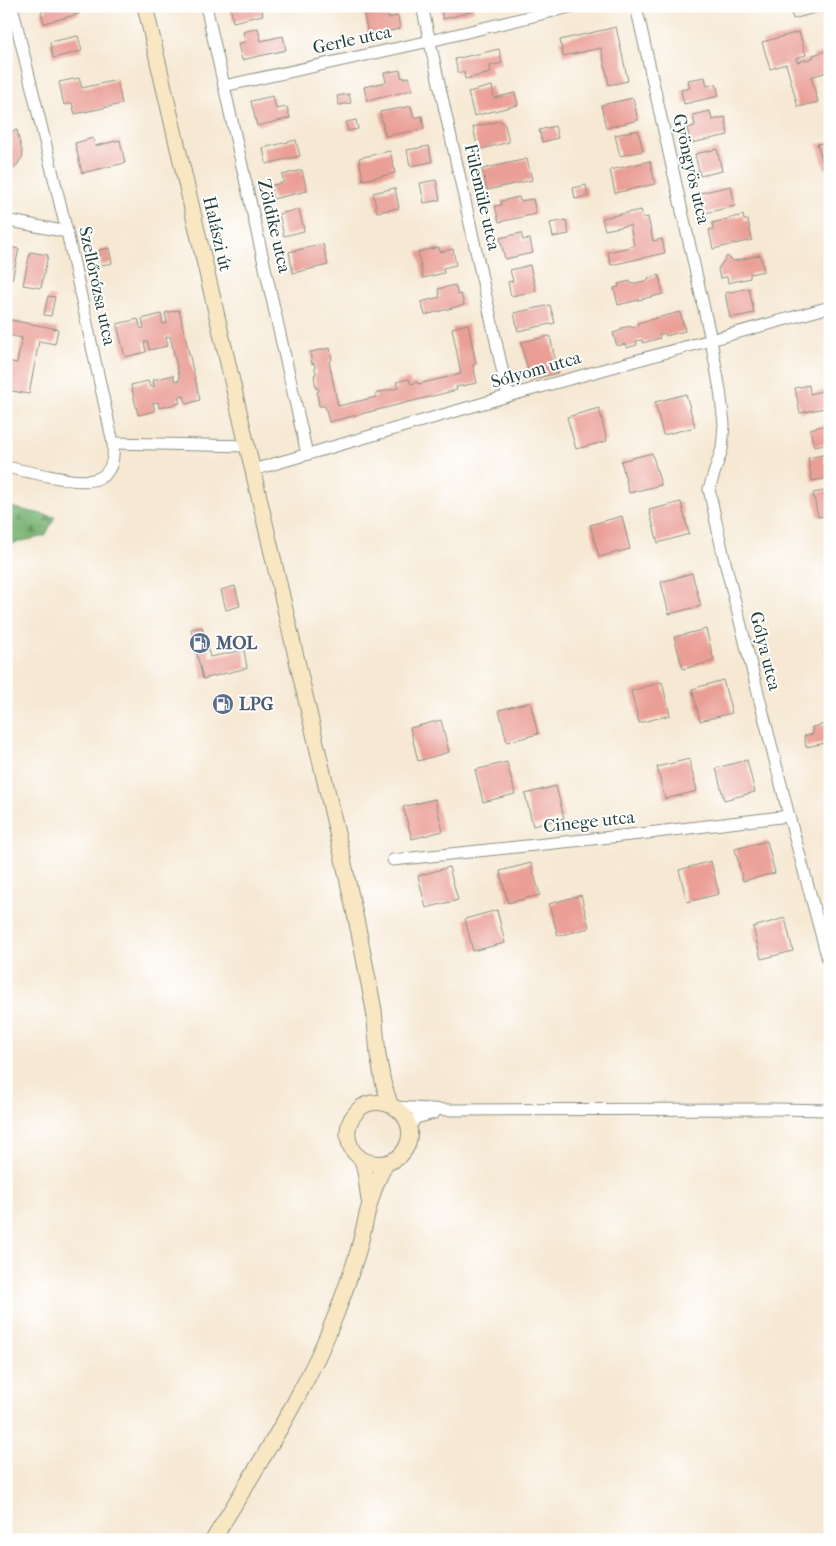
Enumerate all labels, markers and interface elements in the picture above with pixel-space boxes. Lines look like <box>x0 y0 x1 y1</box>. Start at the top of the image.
street label: Gerle utca <box>311 21 394 59</box>
street label: Gyöngyös utca <box>668 112 714 227</box>
street label: Fülemüle utca <box>460 142 505 253</box>
street label: Zöldike utca <box>253 177 295 276</box>
street label: Halászi út <box>198 195 236 274</box>
street label: Szellőrózsa utca <box>74 225 120 348</box>
street label: Sólyom utca <box>488 347 584 393</box>
street label: Gólya utca <box>745 609 785 693</box>
fuel station icon: MOL <box>188 631 212 655</box>
place label: MOL <box>215 633 258 654</box>
fuel station icon: LPG <box>211 692 235 716</box>
place label: LPG <box>239 694 274 715</box>
street label: Cinege utca <box>542 807 636 837</box>

